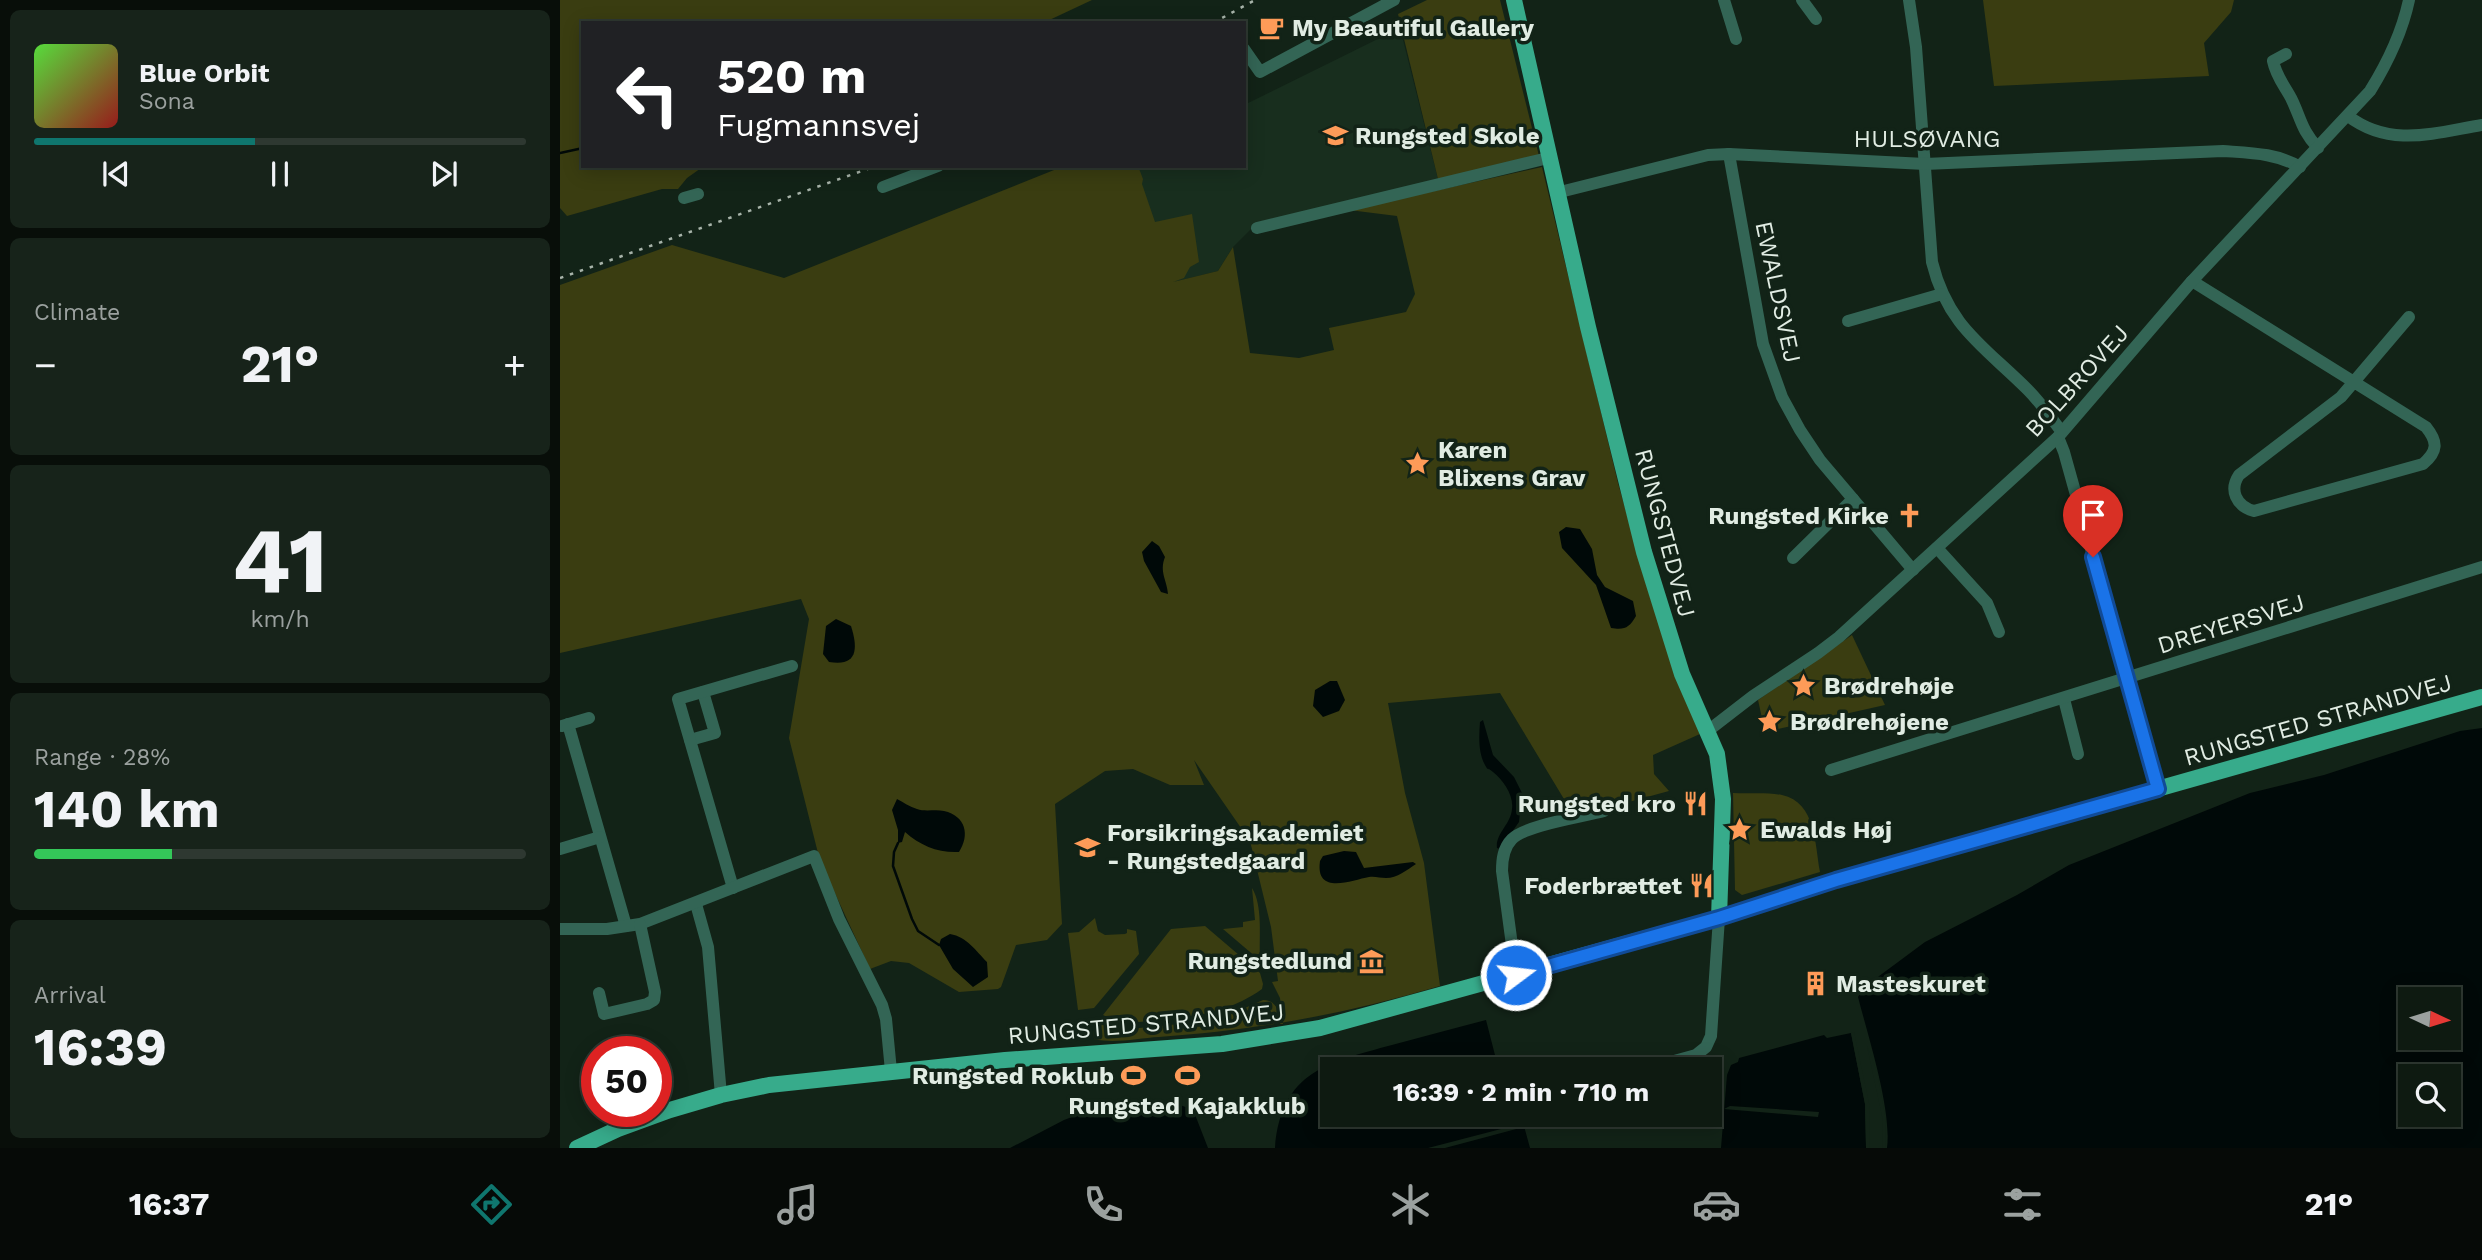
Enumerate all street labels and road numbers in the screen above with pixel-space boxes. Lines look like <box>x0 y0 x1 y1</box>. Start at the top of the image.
street label: HULSØVANG <box>1854 125 2000 153</box>
street label: EWALDSVEJ <box>1749 219 1807 365</box>
street label: BOLBROVEJ <box>2019 319 2135 443</box>
street label: RUNGSTEDVEJ <box>1629 446 1701 620</box>
street label: DREYERSVEJ <box>2154 588 2308 660</box>
street label: RUNGSTED STRANDVEJ <box>2181 668 2455 772</box>
street label: RUNGSTED STRANDVEJ <box>1007 998 1285 1050</box>

